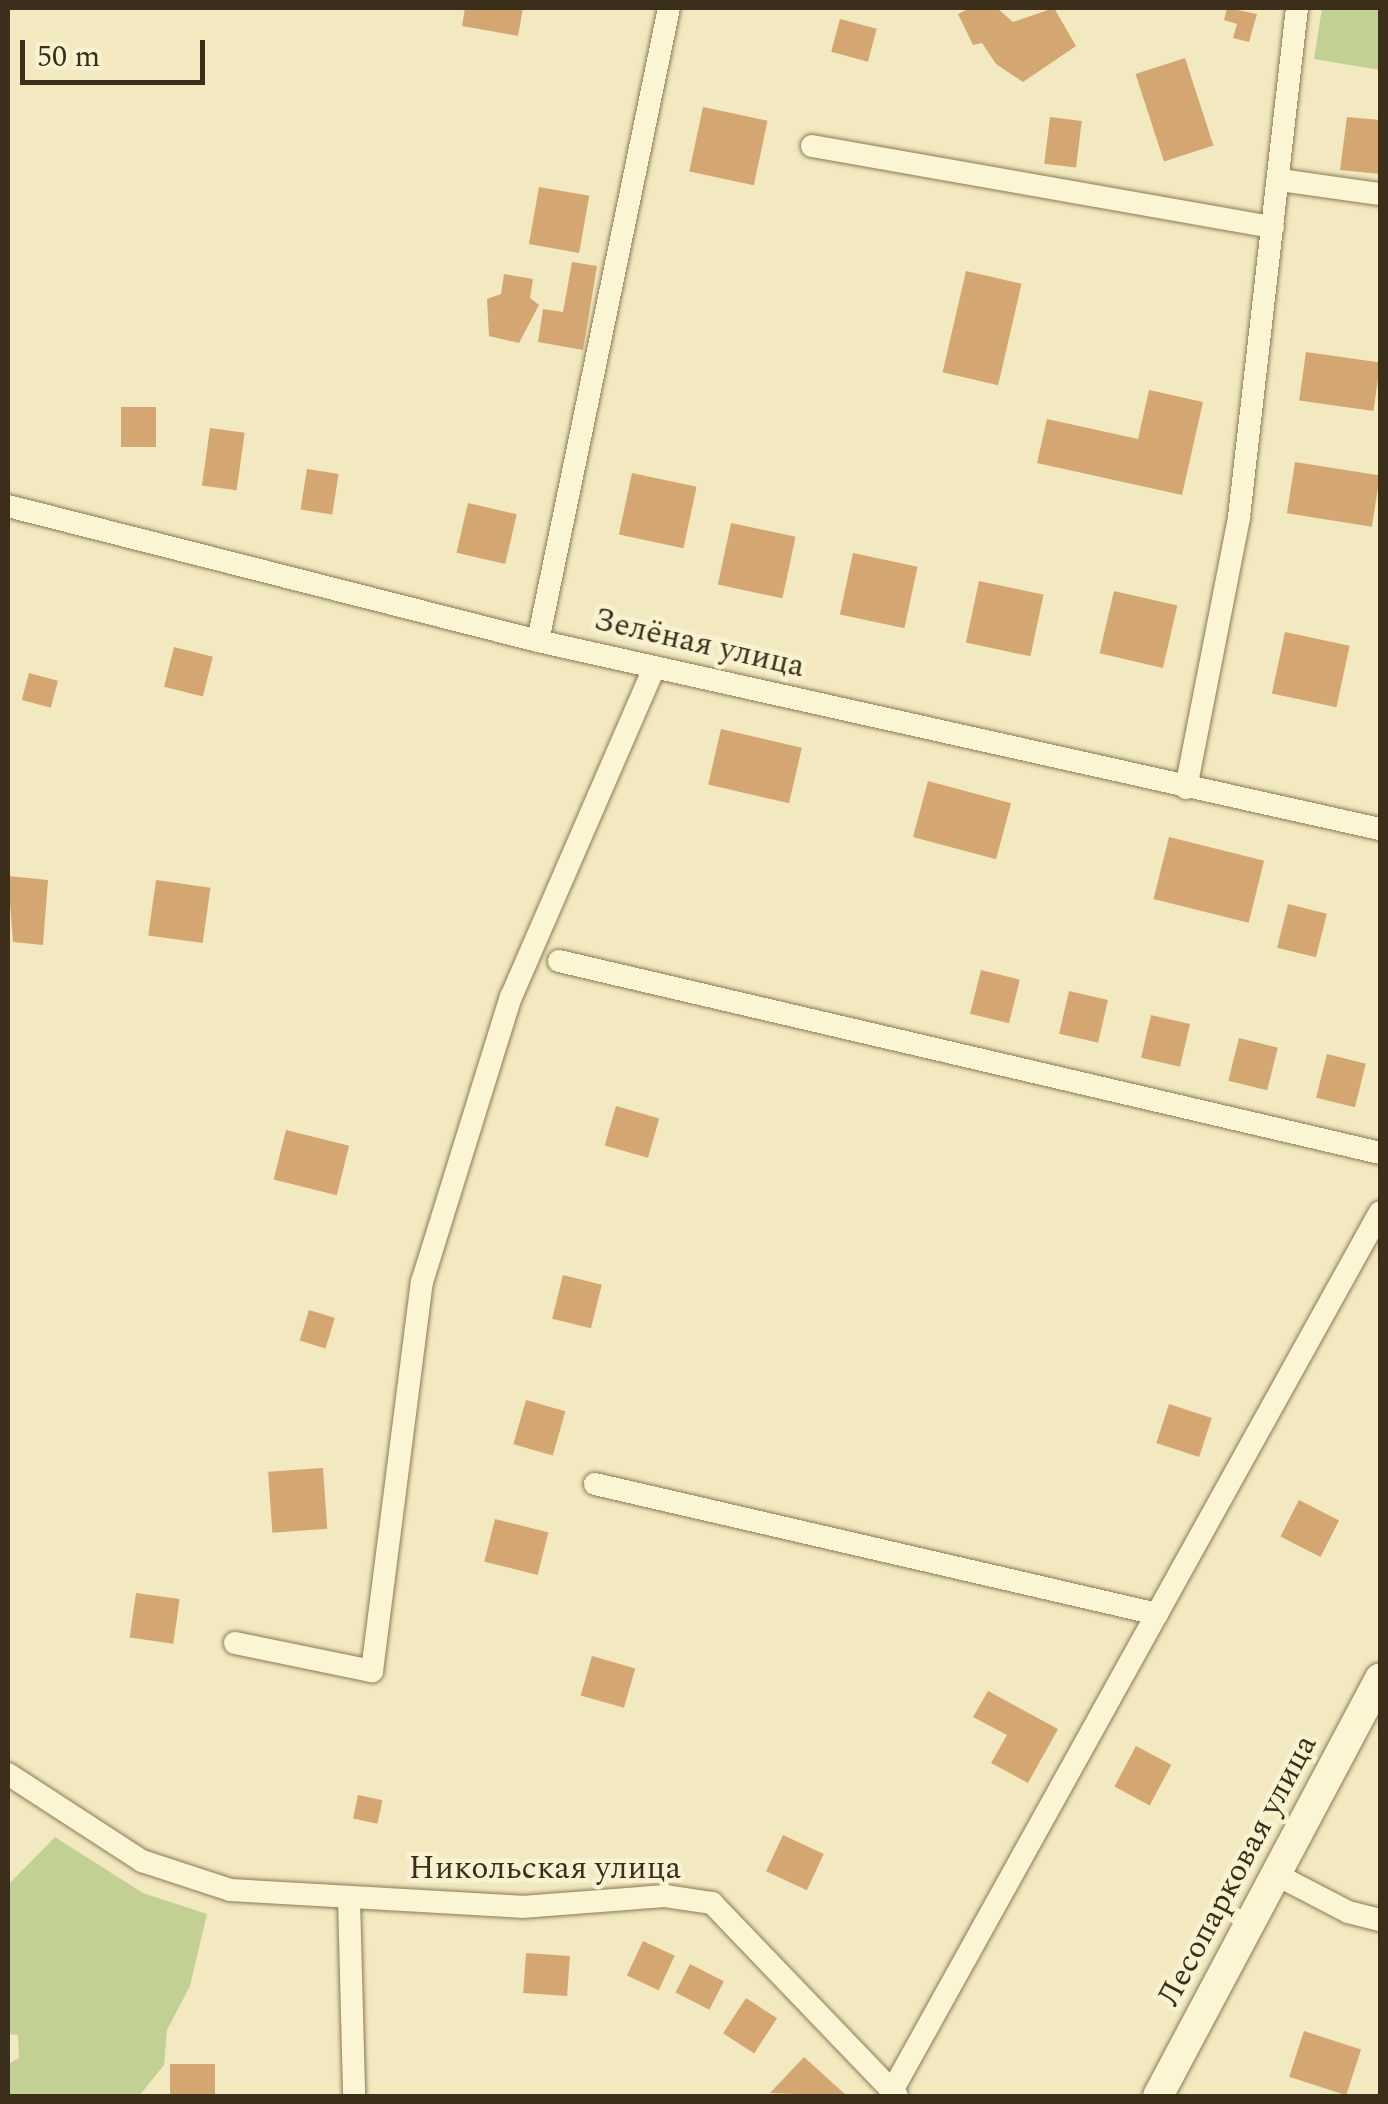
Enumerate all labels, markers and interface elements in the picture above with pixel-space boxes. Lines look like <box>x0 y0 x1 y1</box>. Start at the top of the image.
scale bar <box>25 20 210 82</box>
text: 50 m <box>37 34 100 80</box>
street label: Зелёная улица <box>590 601 808 687</box>
street label: Лесопарковая улица <box>1150 1729 1326 2013</box>
street label: Никольская улица <box>409 1850 681 1888</box>

